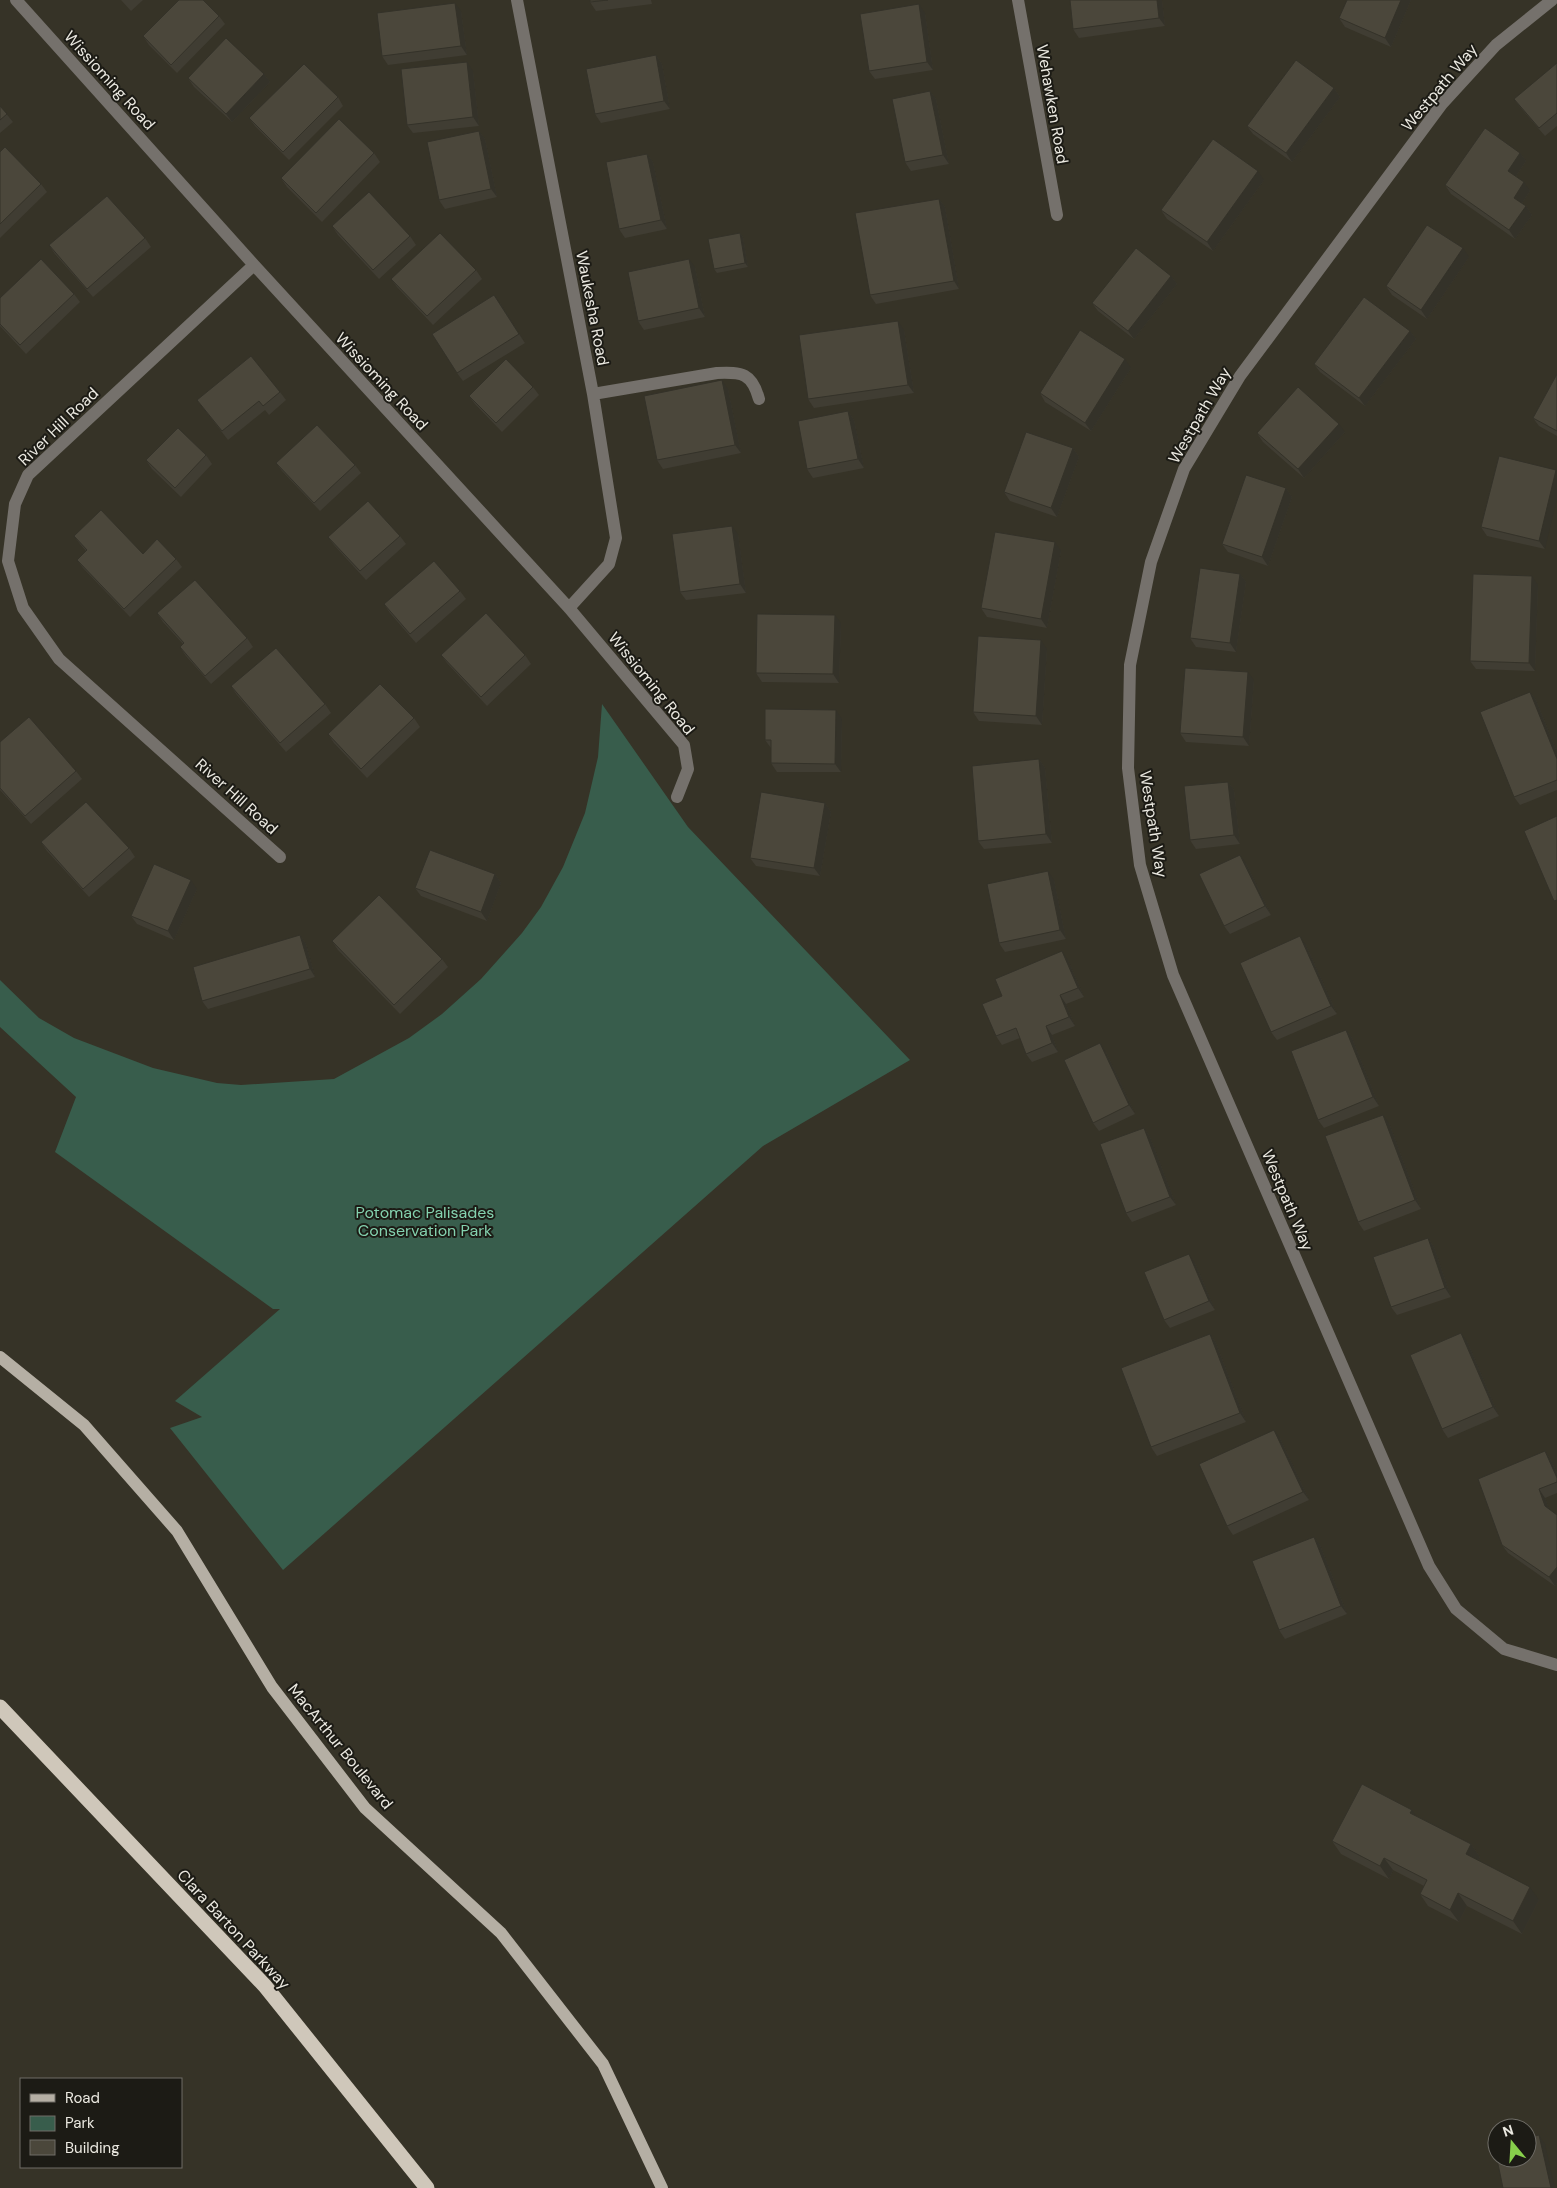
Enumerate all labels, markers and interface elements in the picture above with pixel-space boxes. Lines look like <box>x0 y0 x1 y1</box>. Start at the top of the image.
street label: Wissioming Road <box>60 26 160 134</box>
street label: Westpath Way <box>1397 39 1482 135</box>
street label: Wehawken Road <box>1032 43 1073 165</box>
street label: Waukesha Road <box>571 249 614 367</box>
street label: Wissioming Road <box>331 328 432 435</box>
street label: Westpath Way <box>1163 363 1236 467</box>
street label: River Hill Road <box>14 383 103 470</box>
street label: Wissioming Road <box>604 628 700 739</box>
street label: River Hill Road <box>191 754 282 839</box>
street label: Westpath Way <box>1135 769 1172 879</box>
street label: Westpath Way <box>1257 1146 1318 1254</box>
park label: Potomac Palisades Conservation Park <box>356 1202 494 1241</box>
street label: MacArthur Boulevard <box>283 1679 398 1813</box>
street label: Clara Barton Parkway <box>172 1865 295 1994</box>
legend <box>20 2078 182 2168</box>
text: Road <box>65 2088 100 2108</box>
text: Park <box>65 2113 95 2133</box>
north arrow <box>1487 2118 1537 2168</box>
text: N <box>1500 2120 1516 2141</box>
text: Building <box>65 2138 120 2158</box>

